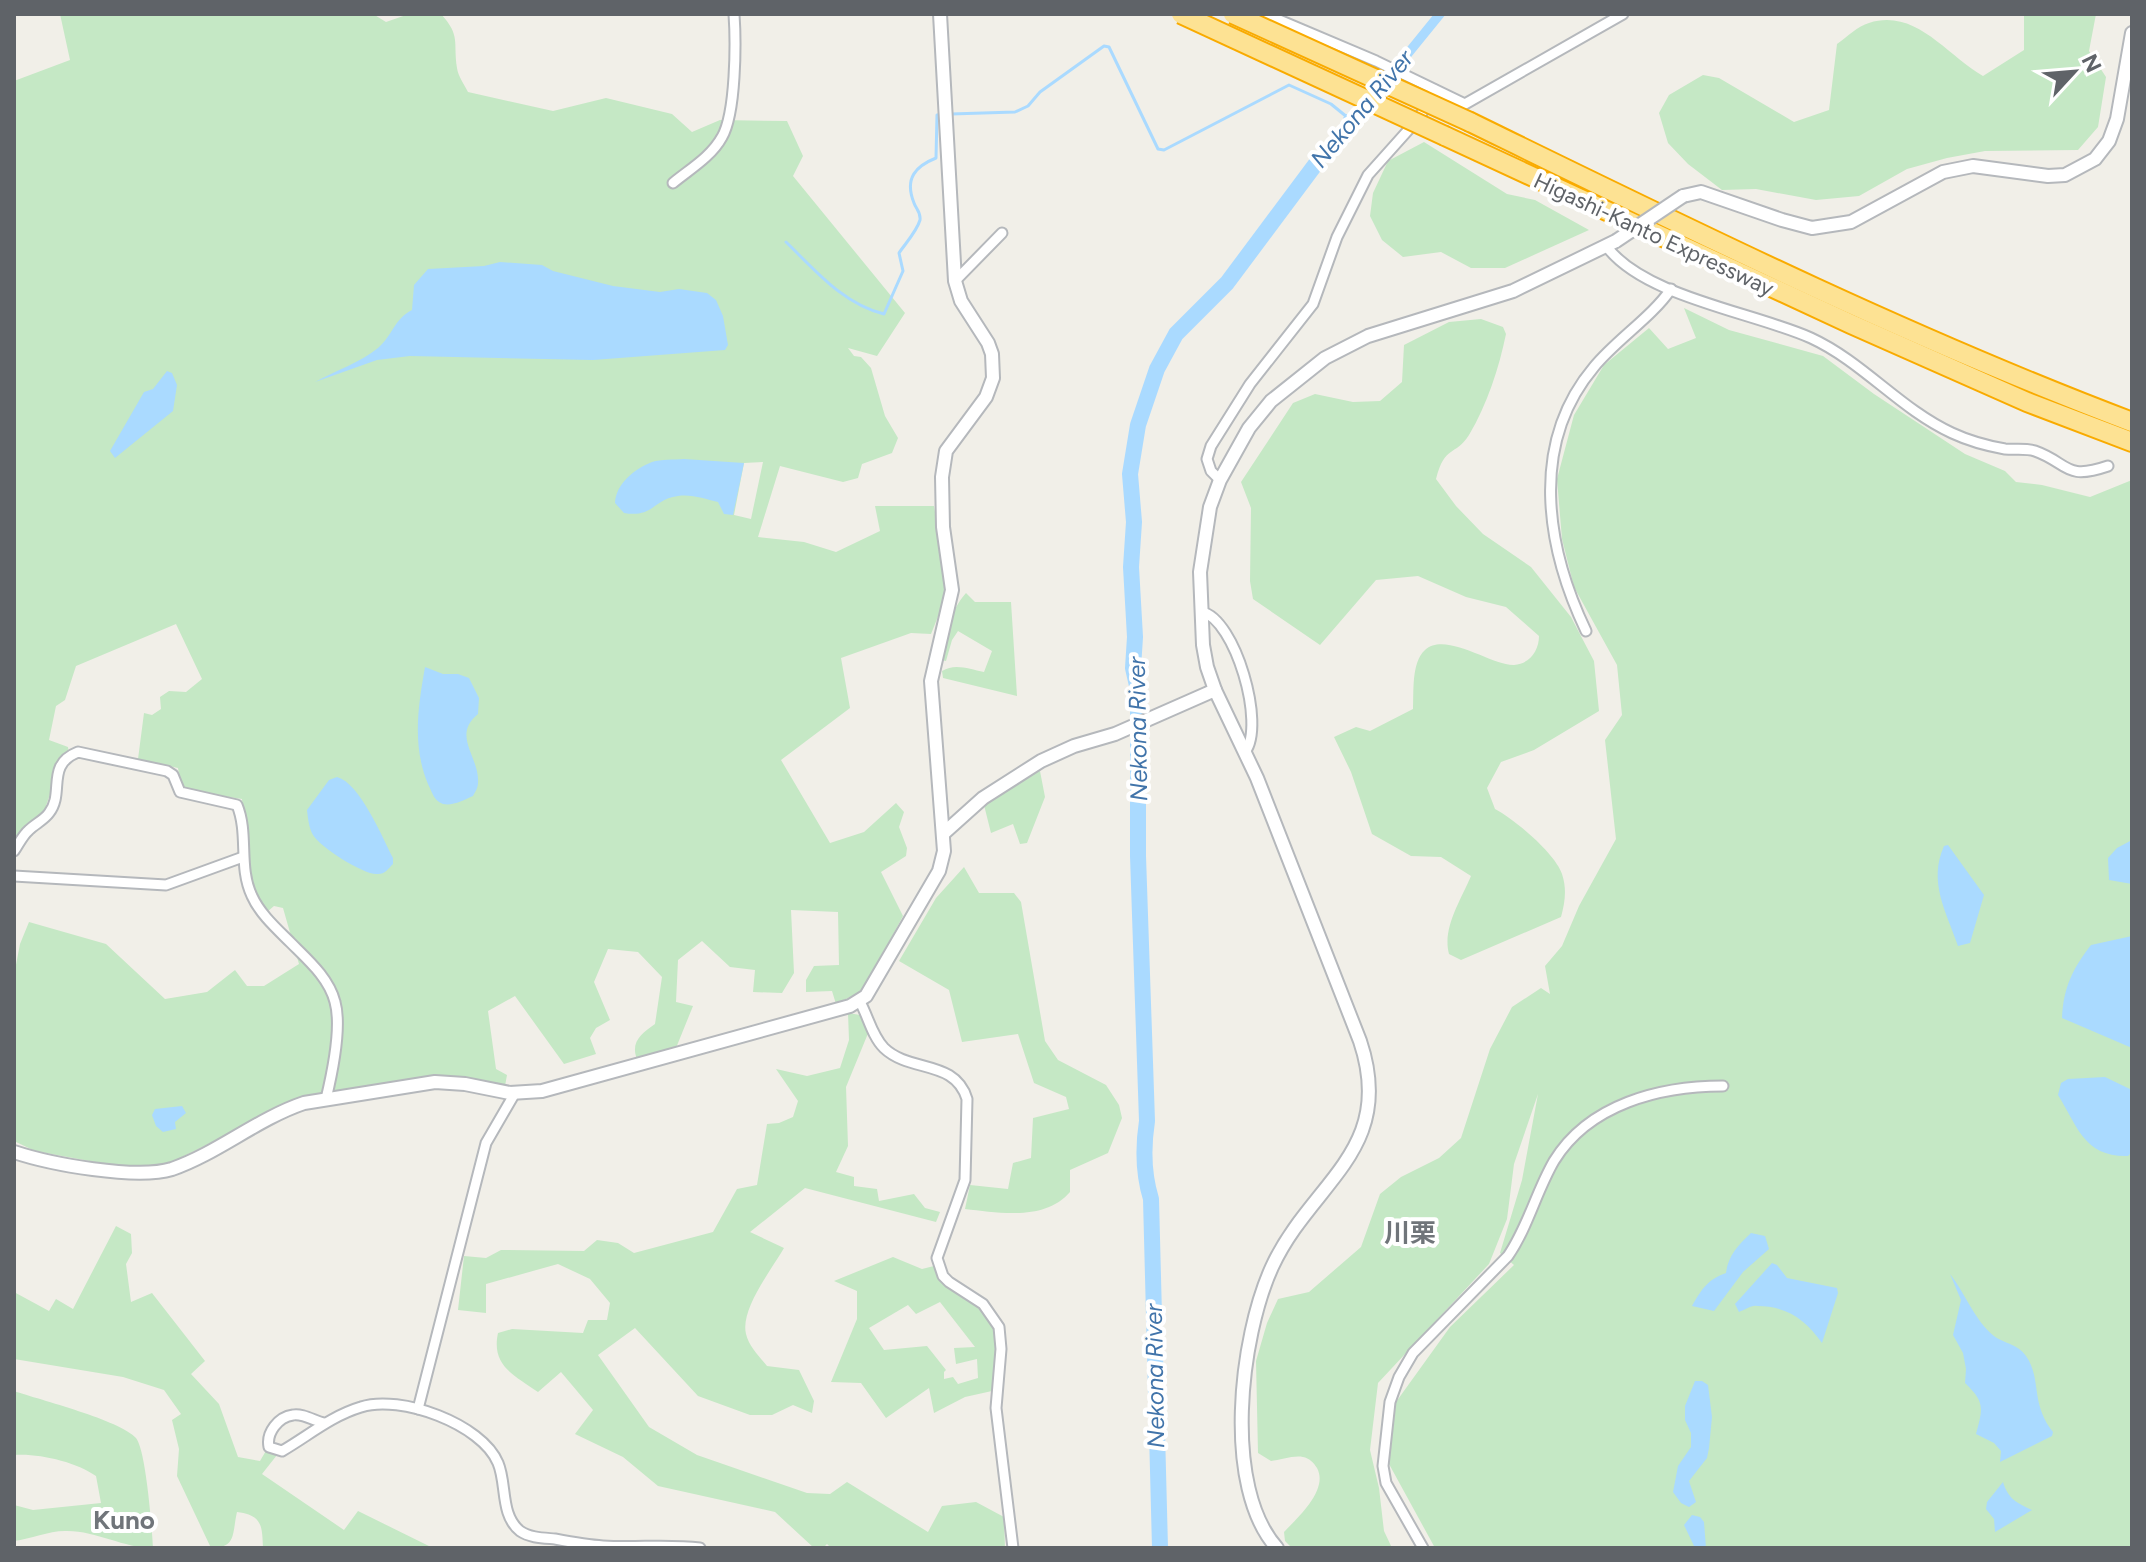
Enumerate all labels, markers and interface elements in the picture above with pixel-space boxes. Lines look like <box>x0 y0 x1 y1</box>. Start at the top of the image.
north arrow <box>2034 32 2114 112</box>
water label: Nekona River <box>1304 43 1420 173</box>
text: N <box>2076 50 2107 77</box>
street label: Higashi-Kanto Expressway <box>1529 167 1779 302</box>
water label: Nekona River <box>1122 656 1153 802</box>
district label: 川栗 <box>1384 1217 1436 1249</box>
water label: Nekona River <box>1139 1303 1170 1449</box>
district label: Kuno <box>93 1504 155 1536</box>

